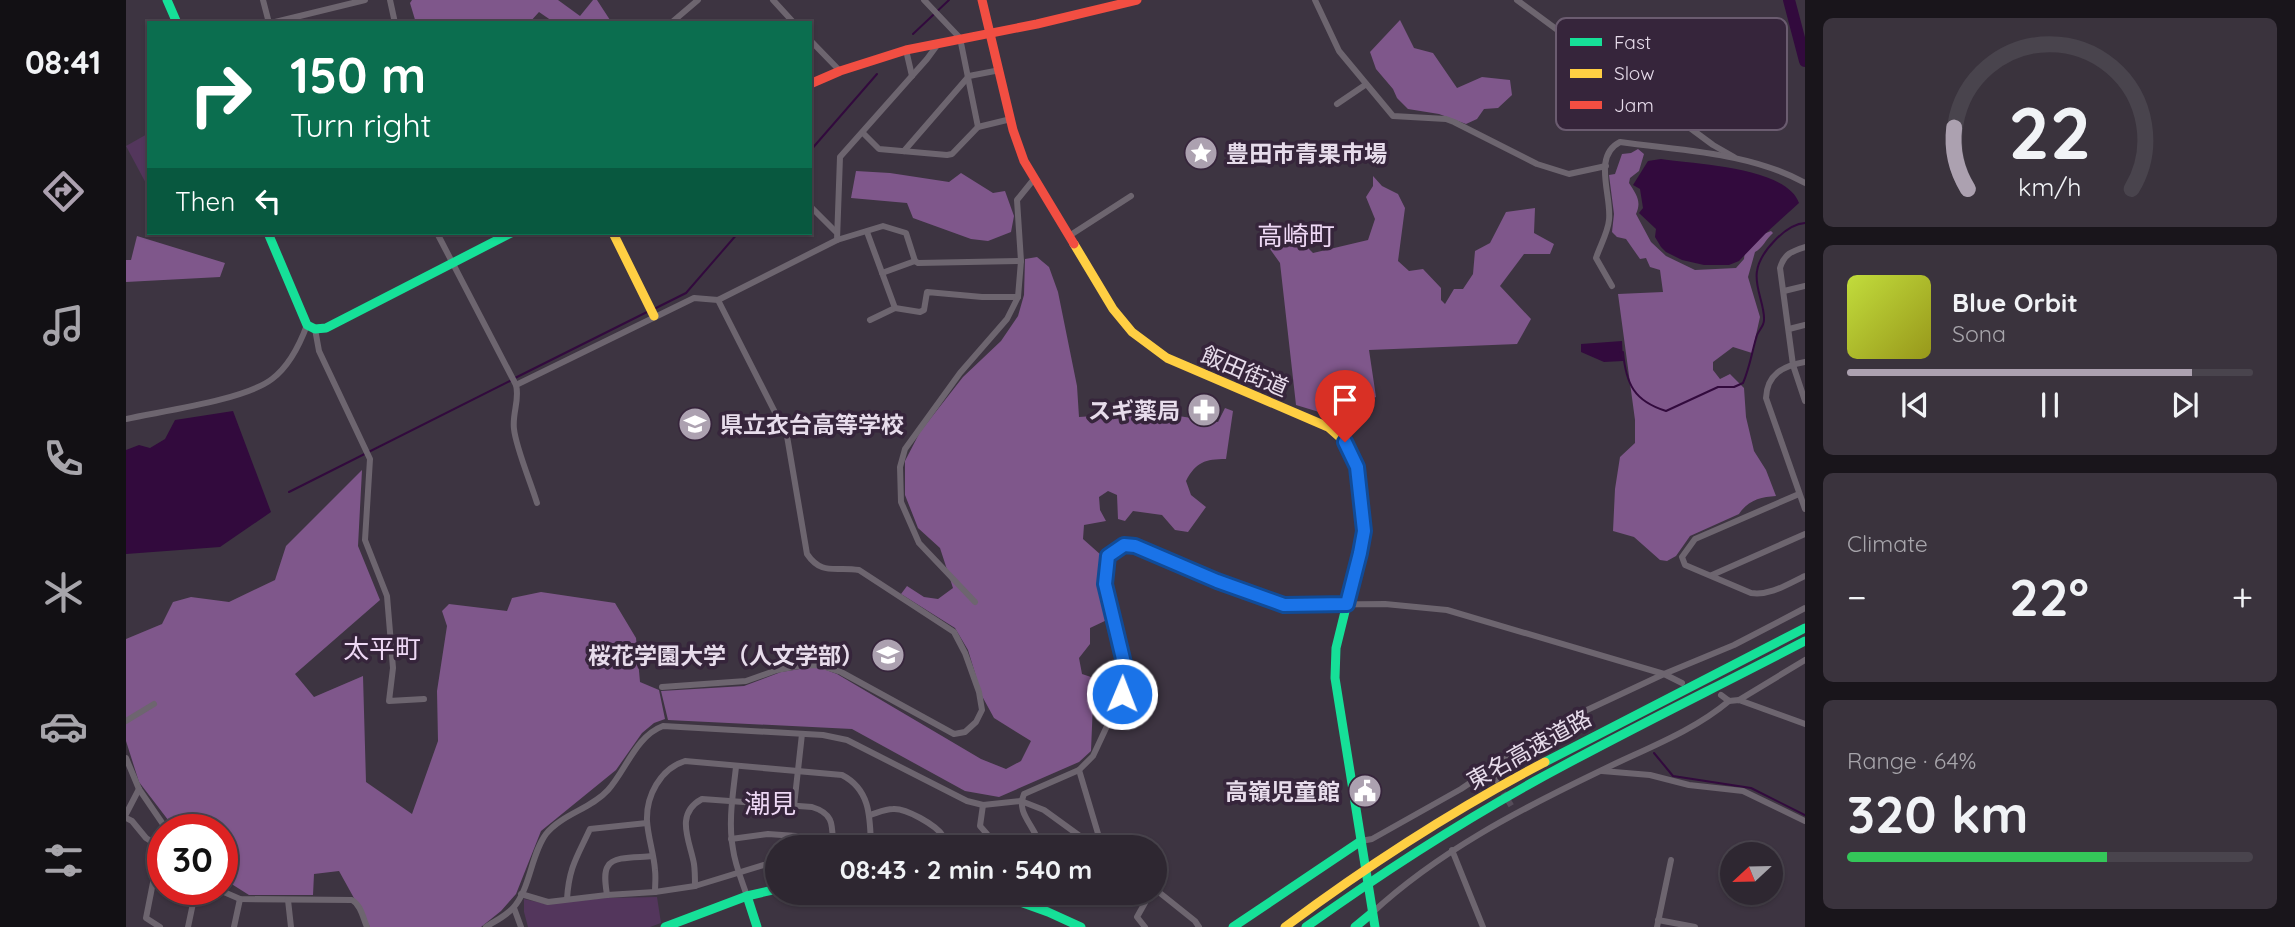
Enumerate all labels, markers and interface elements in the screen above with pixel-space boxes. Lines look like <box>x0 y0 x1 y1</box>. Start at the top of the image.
legend <box>1556 18 1787 130</box>
text: Fast <box>1614 30 1651 54</box>
text: 08:41 <box>25 42 101 82</box>
text: 150 m <box>290 44 426 105</box>
icon: right <box>175 49 266 140</box>
text: Slow <box>1614 61 1655 85</box>
text: 22 <box>2009 86 2091 177</box>
text: Jam <box>1614 93 1654 117</box>
text: Turn right <box>290 105 431 145</box>
place icon: 豊田市青果市場 <box>1182 134 1220 172</box>
place label: 豊田市青果市場 <box>1226 139 1387 168</box>
icon: directions <box>39 167 88 216</box>
text: km/h <box>2018 170 2082 201</box>
icon: left <box>249 182 287 220</box>
text: Then <box>175 185 235 218</box>
district label: 高崎町 <box>1257 219 1335 252</box>
text: Blue Orbit <box>1952 286 2078 319</box>
icon: music <box>39 301 88 350</box>
text: Sona <box>1952 319 2006 348</box>
street label: 飯田街道 <box>1197 340 1293 402</box>
pin <box>1315 370 1375 442</box>
icon: arrive <box>1326 381 1364 419</box>
icon: previous <box>1896 386 1934 424</box>
icon: pause <box>2031 386 2069 424</box>
icon: next <box>2166 386 2204 424</box>
pharmacy icon: スギ薬局 <box>1185 391 1223 429</box>
place label: スギ薬局 <box>1088 396 1180 425</box>
school or university icon: 県立衣台高等学校 <box>676 405 714 443</box>
place label: 県立衣台高等学校 <box>720 410 904 439</box>
icon: phone <box>39 434 88 483</box>
text: Climate <box>1847 529 1928 558</box>
text: 22° <box>2009 564 2089 629</box>
icon: climate <box>39 568 88 617</box>
text: − <box>1847 573 1867 621</box>
text: + <box>2232 573 2253 621</box>
district label: 太平町 <box>343 632 421 665</box>
school or university icon: 桜花学園大学（人文学部） <box>869 636 907 674</box>
place label: 桜花学園大学（人文学部） <box>588 641 864 670</box>
position arrow <box>1085 657 1159 731</box>
icon: car <box>39 702 88 751</box>
street label: 東名高速道路 <box>1462 703 1596 795</box>
text: Range · 64% <box>1847 746 1976 775</box>
public building icon: 高嶺児童館 <box>1346 772 1384 810</box>
place label: 高嶺児童館 <box>1225 777 1340 806</box>
text: 320 km <box>1847 781 2029 846</box>
district label: 潮見 <box>744 787 796 820</box>
speed limit sign: 30 <box>147 814 238 905</box>
icon: filters <box>39 836 88 885</box>
north arrow <box>1720 842 1783 905</box>
map controls <box>1720 842 1783 905</box>
text: 08:43 · 2 min · 540 m <box>840 853 1092 886</box>

